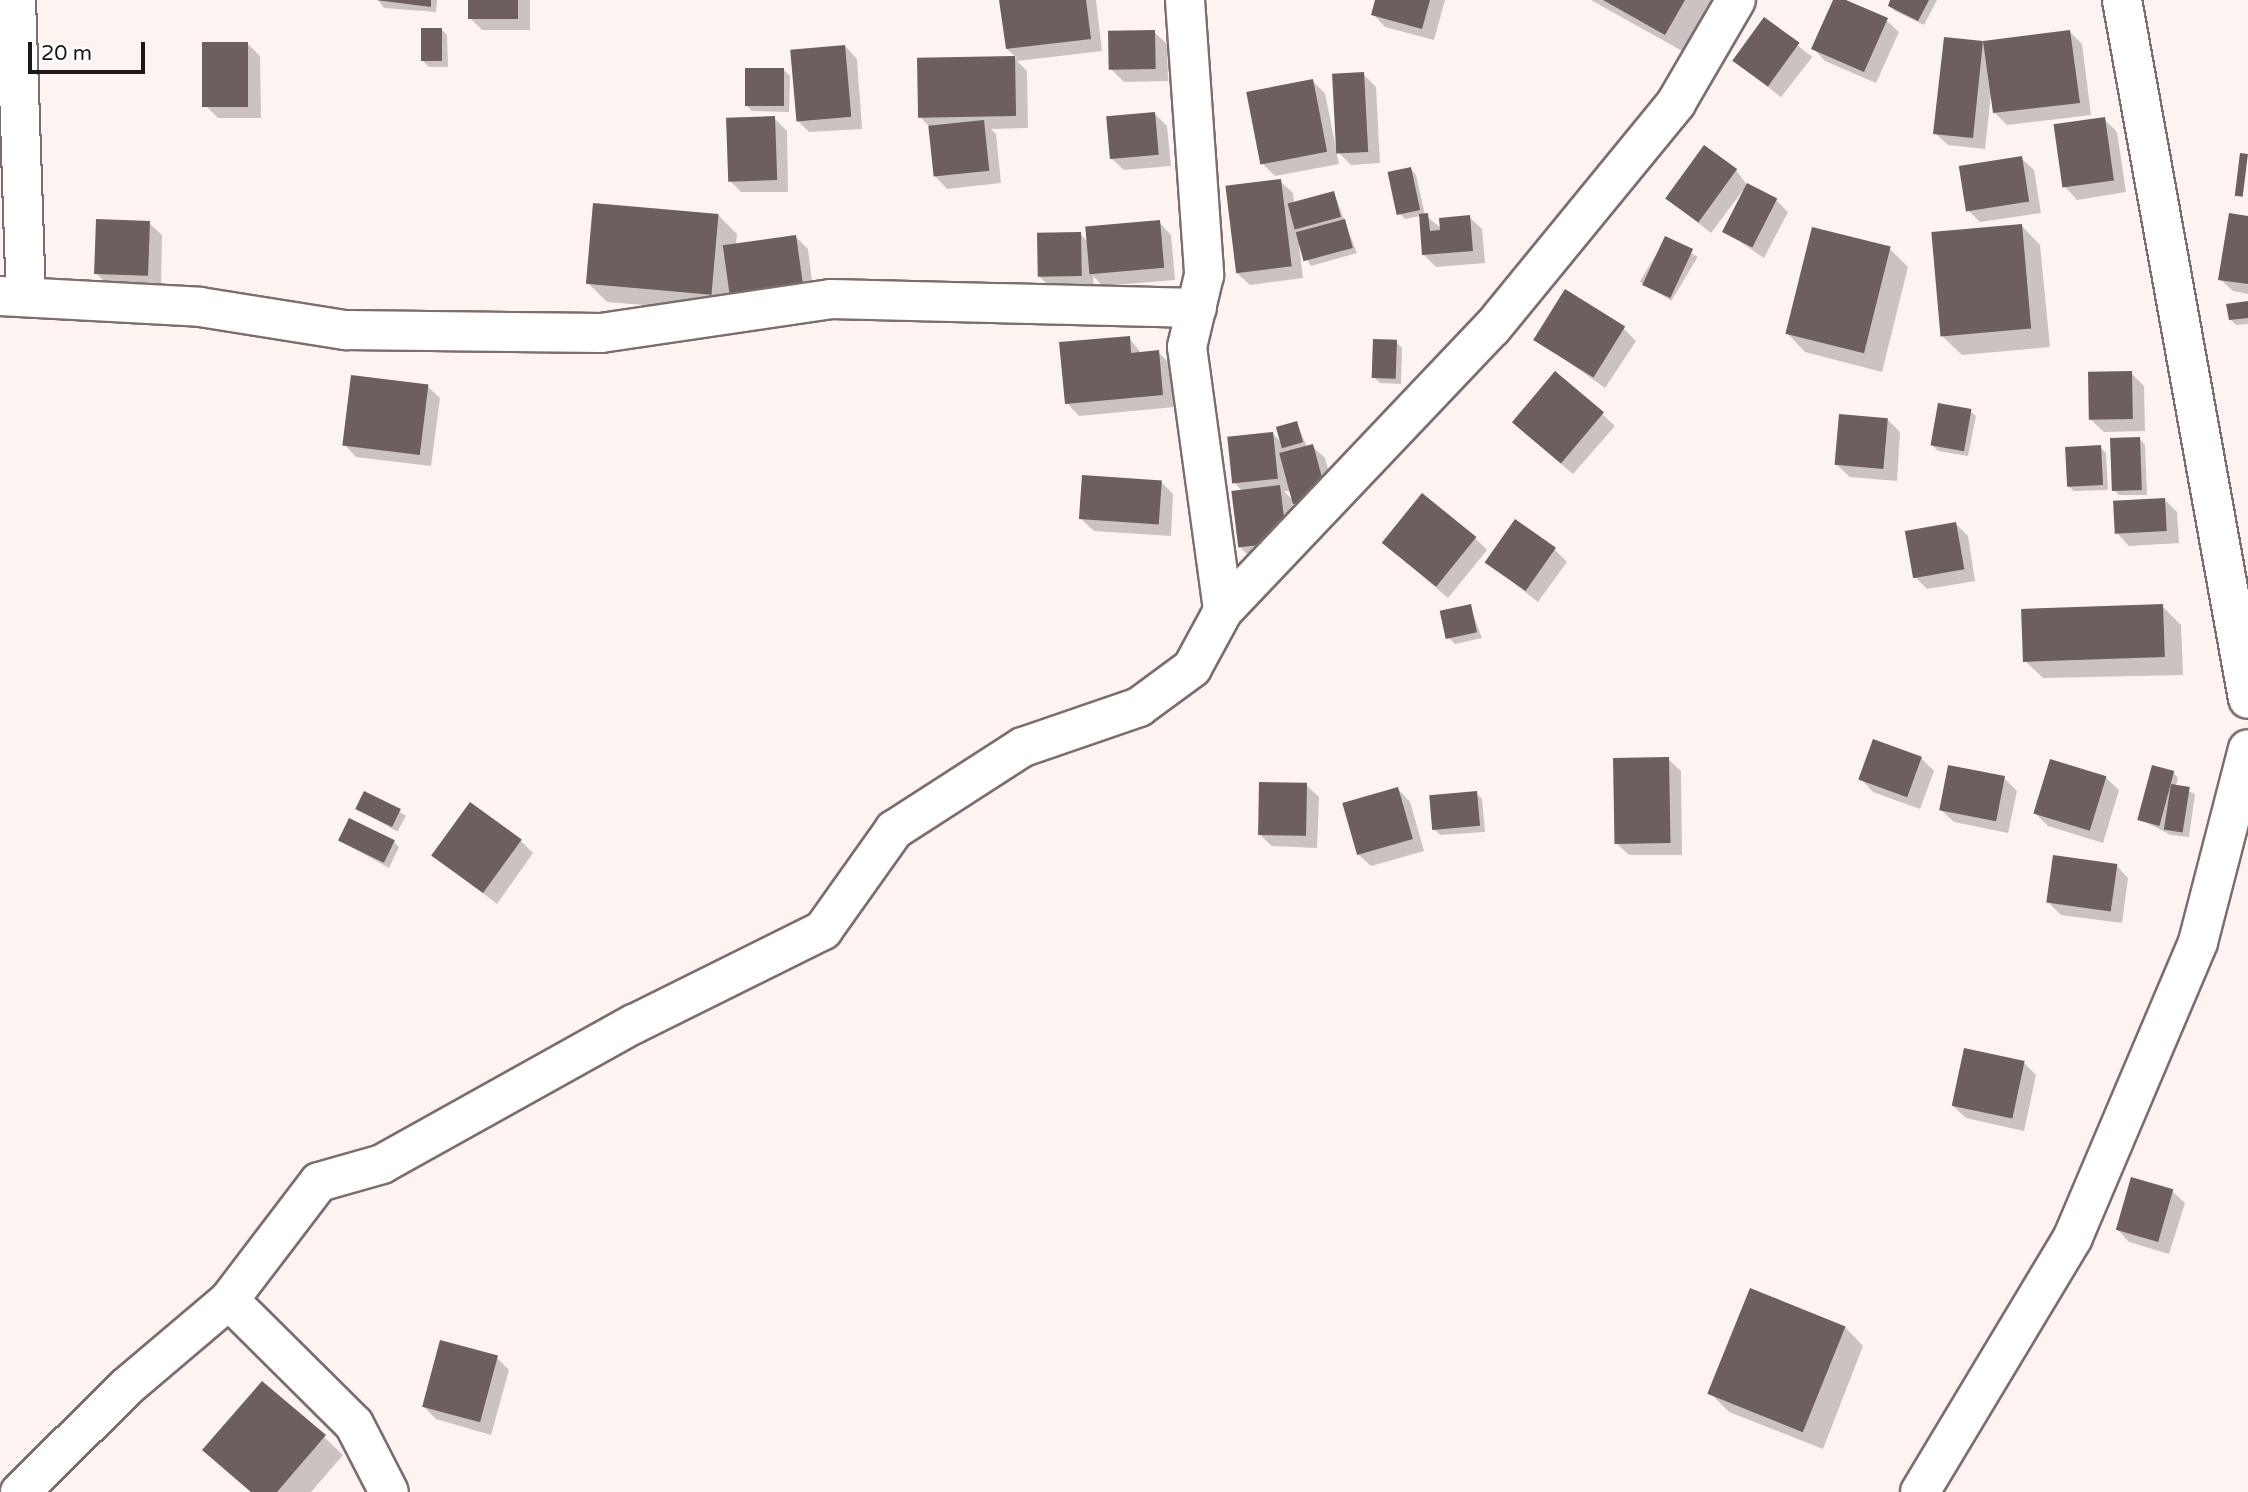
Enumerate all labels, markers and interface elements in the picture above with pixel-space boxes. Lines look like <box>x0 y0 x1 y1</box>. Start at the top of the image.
scale bar <box>32 28 149 72</box>
text: 20 m <box>41 41 92 66</box>

